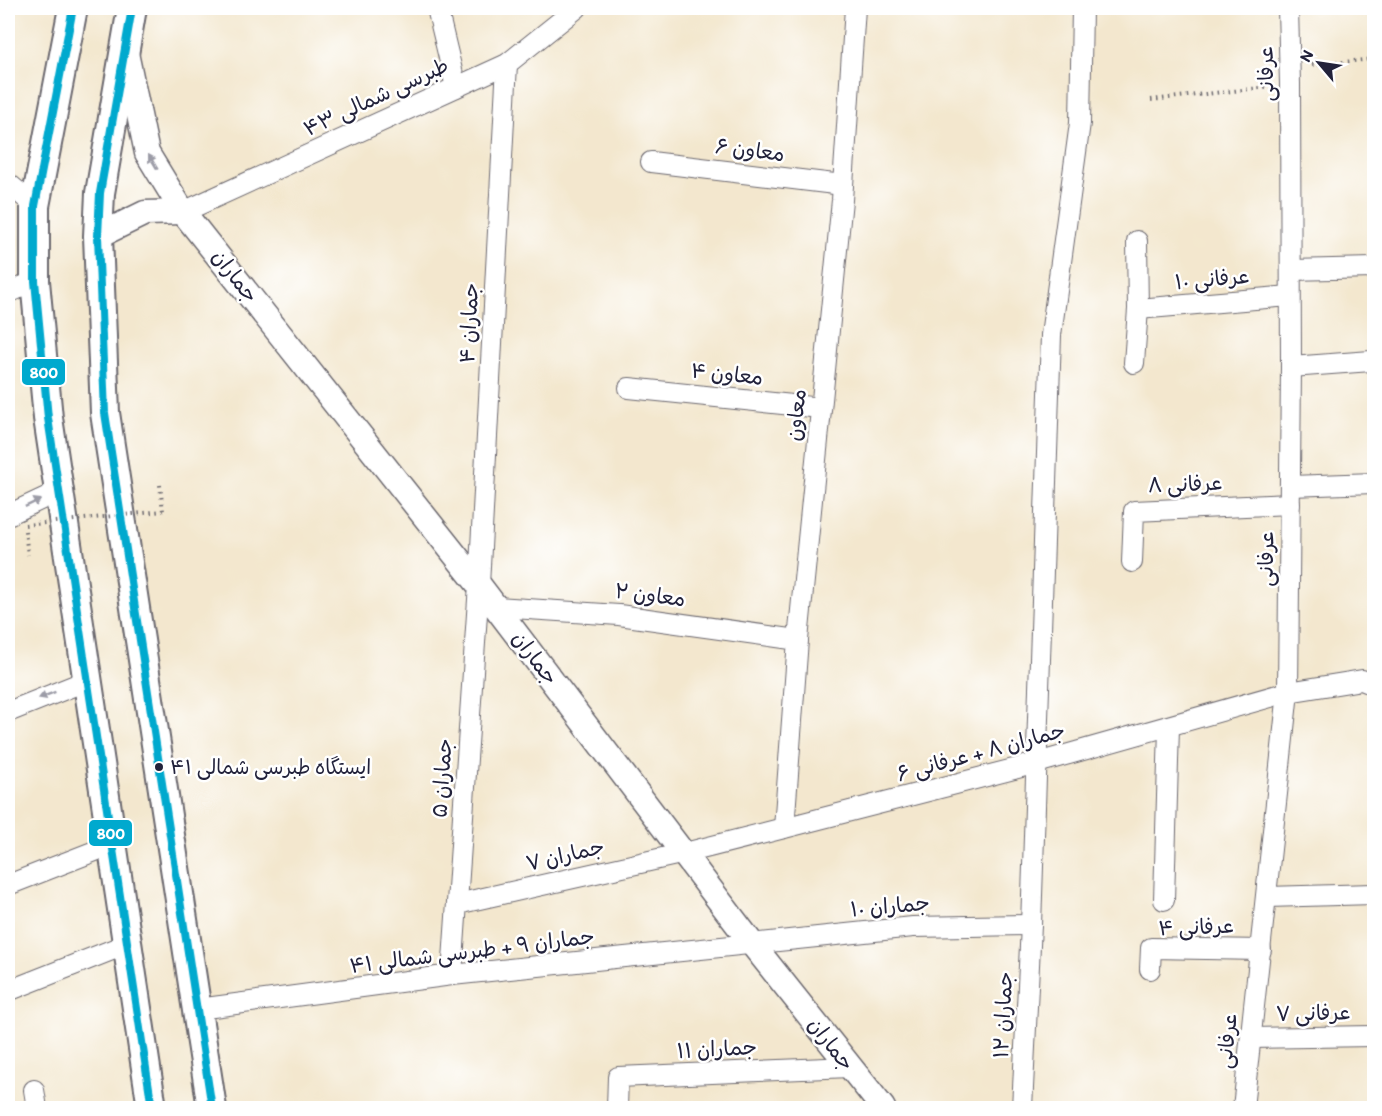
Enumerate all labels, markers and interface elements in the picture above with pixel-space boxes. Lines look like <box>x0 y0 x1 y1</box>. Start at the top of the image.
north arrow <box>1289 33 1349 93</box>
street label: عرفانی <box>1253 46 1280 102</box>
text: N <box>1295 47 1317 65</box>
street label: طبرسی شمالی ۴۳ <box>299 52 453 143</box>
street label: معاون ۶ <box>714 133 786 166</box>
one-way arrow <box>147 154 158 170</box>
street label: جماران <box>207 244 264 307</box>
street label: عرفانی ۱۰ <box>1174 263 1250 296</box>
street label: جماران ۴ <box>454 282 483 364</box>
street label: معاون ۴ <box>690 357 764 390</box>
line badge: 800 <box>21 358 66 386</box>
text: 800 <box>30 363 58 382</box>
street label: معاون <box>780 388 811 442</box>
street label: عرفانی ۸ <box>1147 470 1223 499</box>
one-way arrow <box>25 499 42 508</box>
street label: عرفانی <box>1253 531 1280 587</box>
street label: معاون ۲ <box>613 578 687 611</box>
street label: جماران <box>507 626 564 689</box>
one-way arrow <box>38 691 56 701</box>
street label: جماران ۸ + عرفانی ۶ <box>894 717 1068 788</box>
street label: جماران ۵ <box>426 737 457 819</box>
place label: ایستگاه طبرسی شمالی ۴۱ <box>170 755 371 780</box>
marker: ایستگاه طبرسی شمالی ۴۱ <box>153 761 165 773</box>
line badge: 800 <box>88 819 133 847</box>
text: 800 <box>97 824 125 843</box>
street label: جماران ۷ <box>523 833 607 876</box>
street label: جماران ۱۰ <box>849 890 931 921</box>
street label: عرفانی ۴ <box>1158 913 1234 942</box>
street label: جماران ۹ + طبرسی شمالی ۴۱ <box>348 923 596 980</box>
street label: جماران ۱۲ <box>988 971 1017 1059</box>
street label: عرفانی ۷ <box>1275 999 1351 1028</box>
street label: جماران <box>803 1012 860 1075</box>
street label: عرفانی <box>1211 1012 1244 1070</box>
street label: جماران ۱۱ <box>676 1034 758 1063</box>

